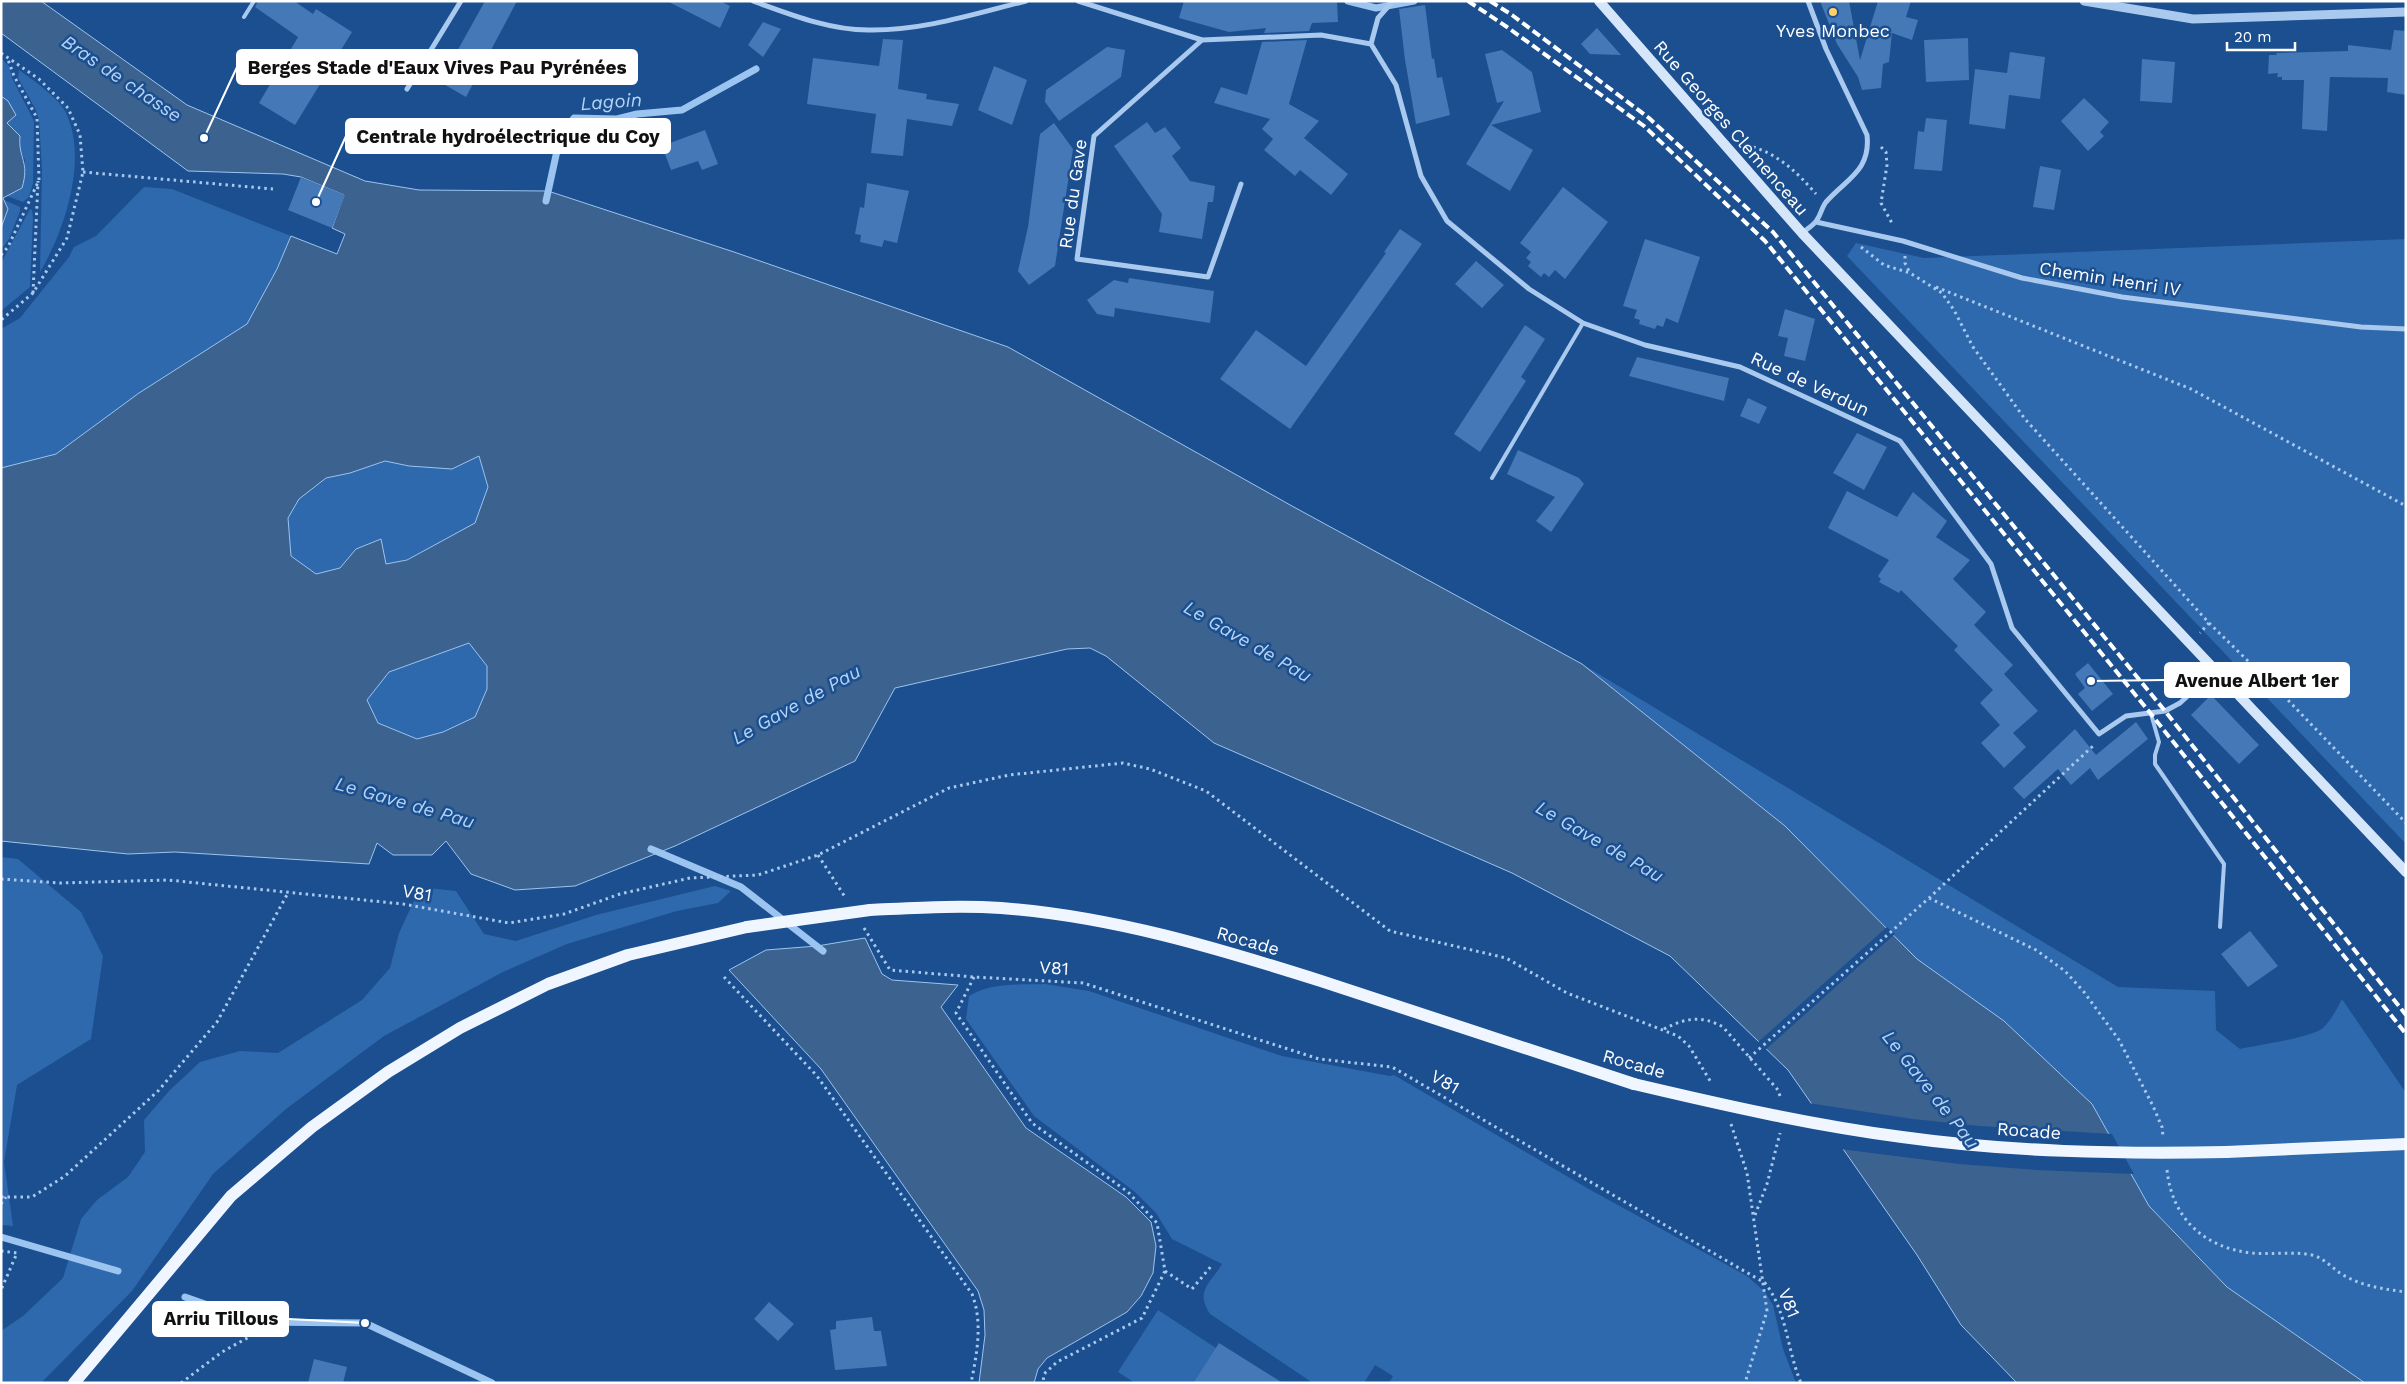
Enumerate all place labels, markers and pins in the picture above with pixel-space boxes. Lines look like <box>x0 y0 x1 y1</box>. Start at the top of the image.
marker: Yves Monbec <box>1827 6 1839 18</box>
place label: Yves Monbec <box>1776 20 1890 41</box>
callout: Berges Stade d'Eaux Vives Pau Pyrénées <box>237 50 637 84</box>
callout: Centrale hydroélectrique du Coy <box>346 119 670 153</box>
callout: Avenue Albert 1er <box>2165 663 2349 697</box>
callout: Arriu Tillous <box>153 1302 288 1336</box>

